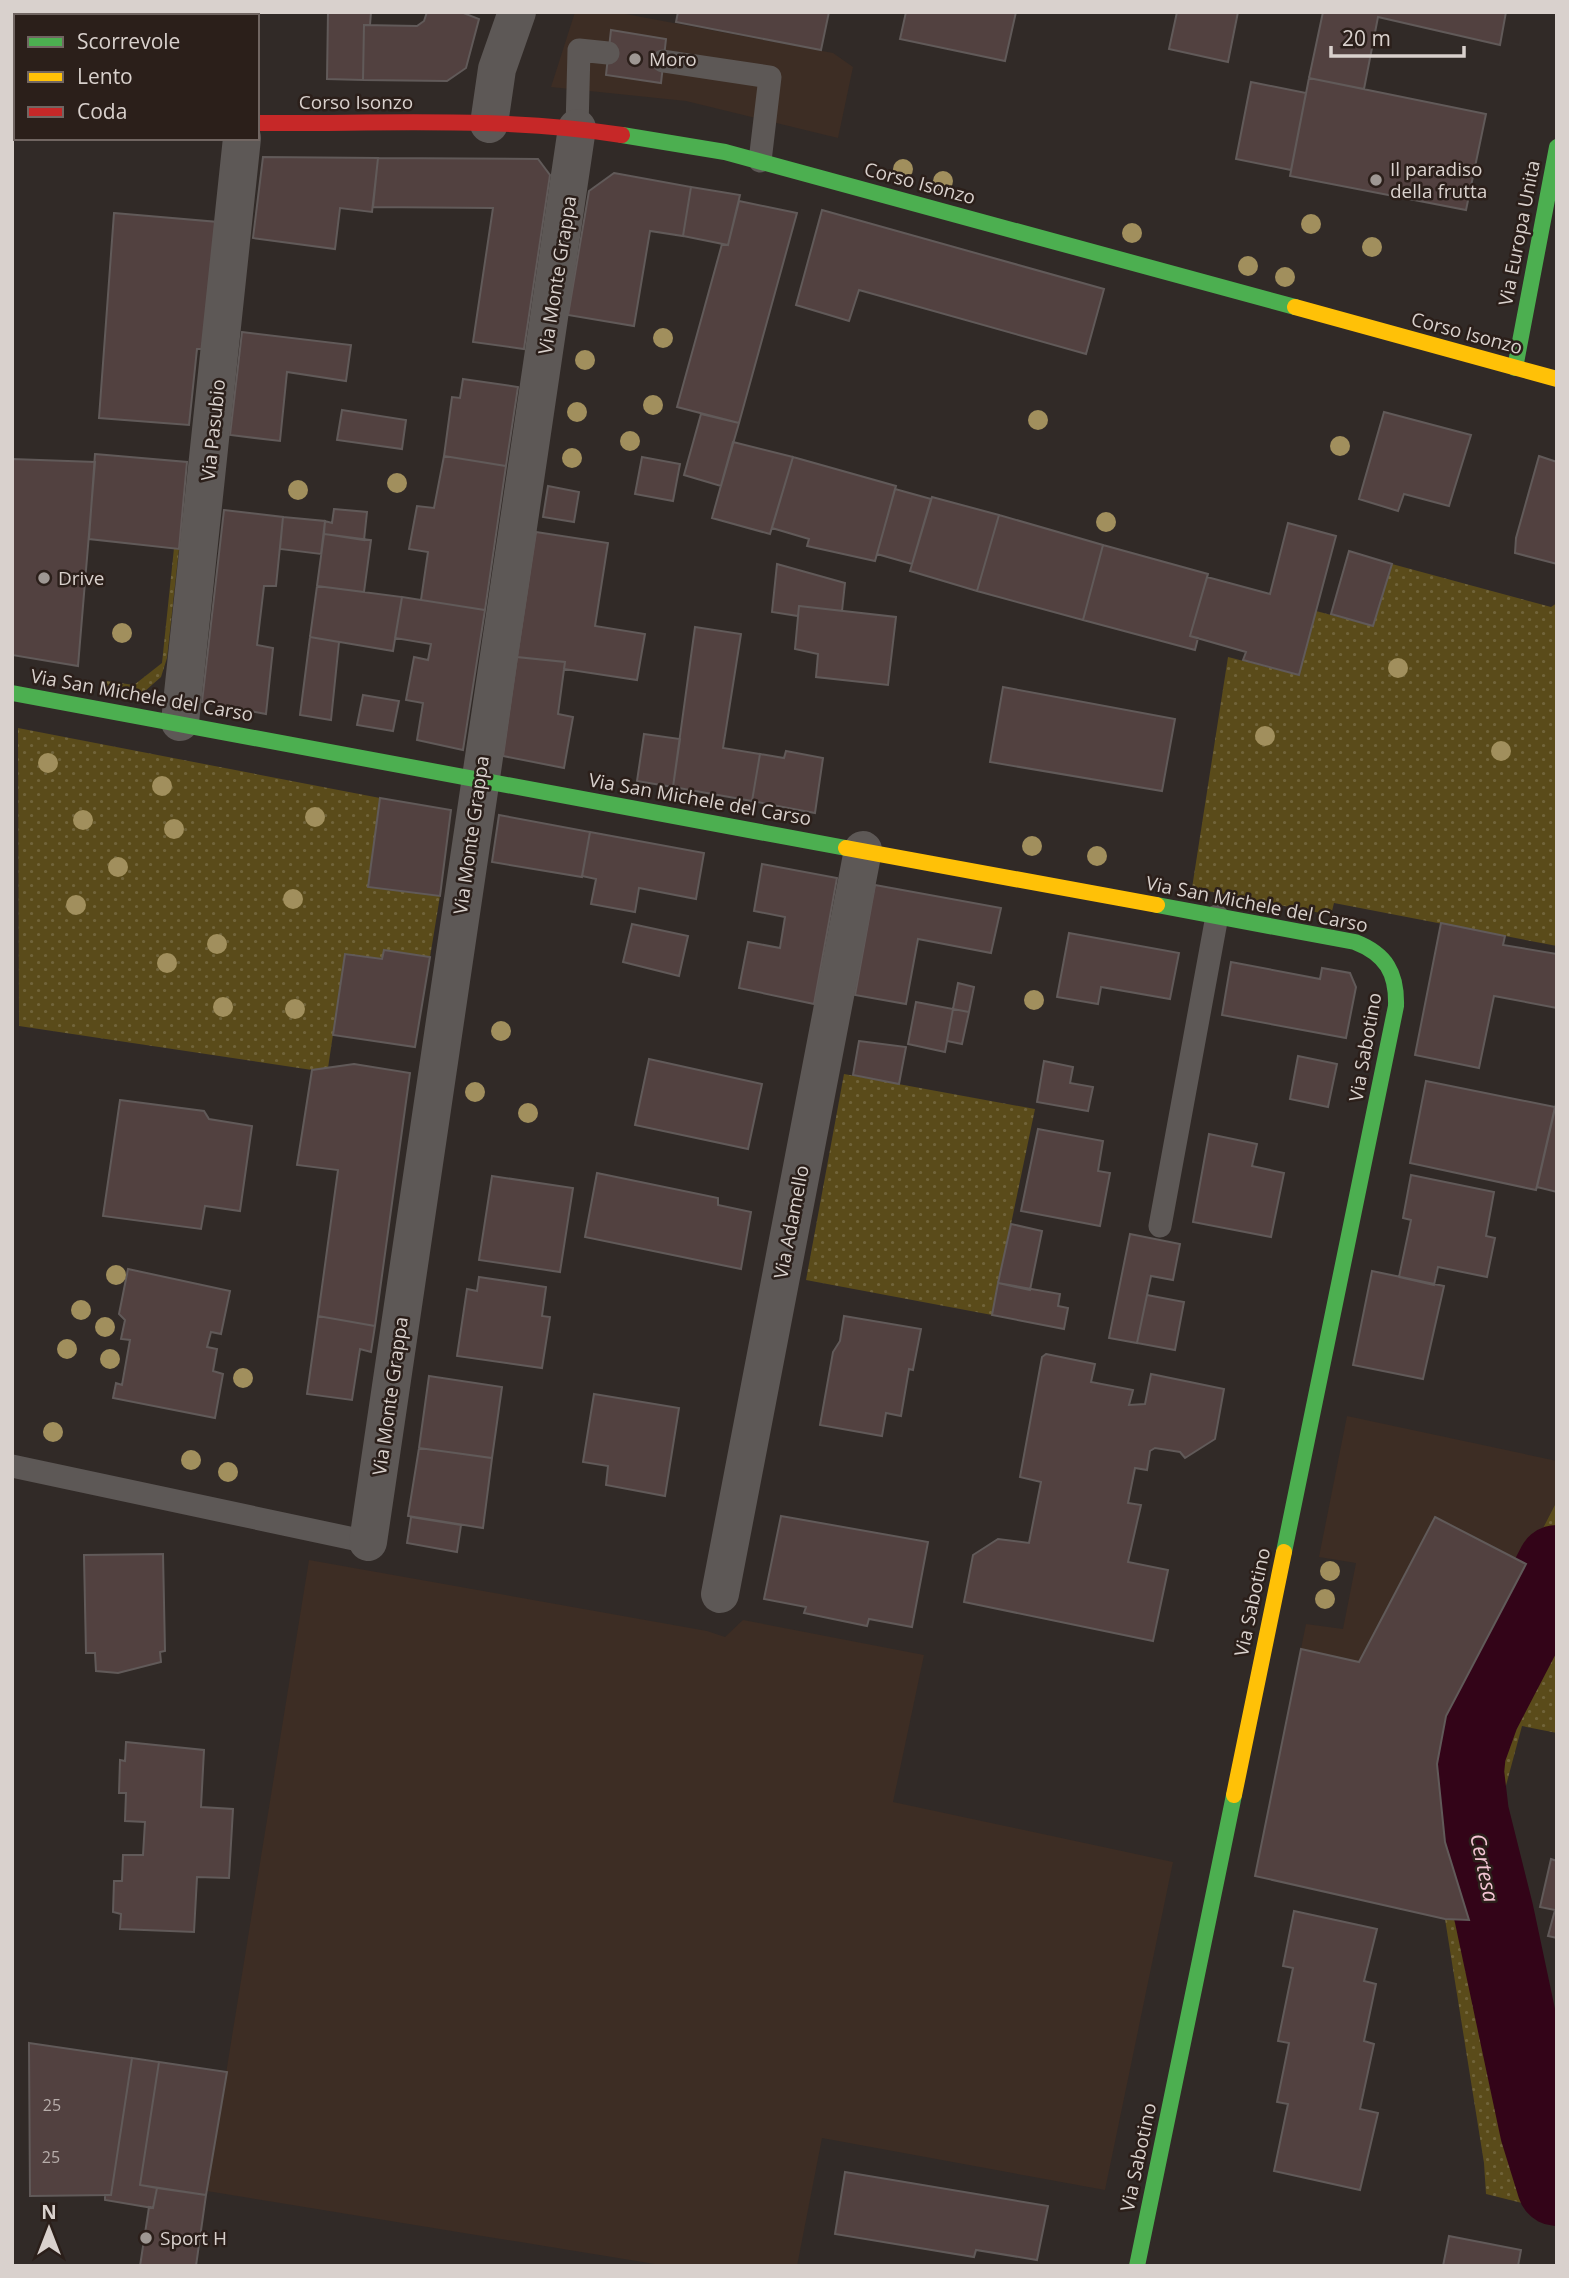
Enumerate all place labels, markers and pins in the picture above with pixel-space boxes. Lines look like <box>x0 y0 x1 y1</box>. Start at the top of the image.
place label: Moro <box>649 46 697 72</box>
marker: Moro <box>627 51 643 67</box>
place label: Il paradiso della frutta <box>1390 156 1487 204</box>
marker: Il paradiso della frutta <box>1368 172 1384 188</box>
place label: Drive <box>58 565 105 591</box>
marker: Drive <box>36 570 52 586</box>
place label: Sport H <box>160 2225 227 2251</box>
marker: Sport H <box>138 2230 154 2246</box>

